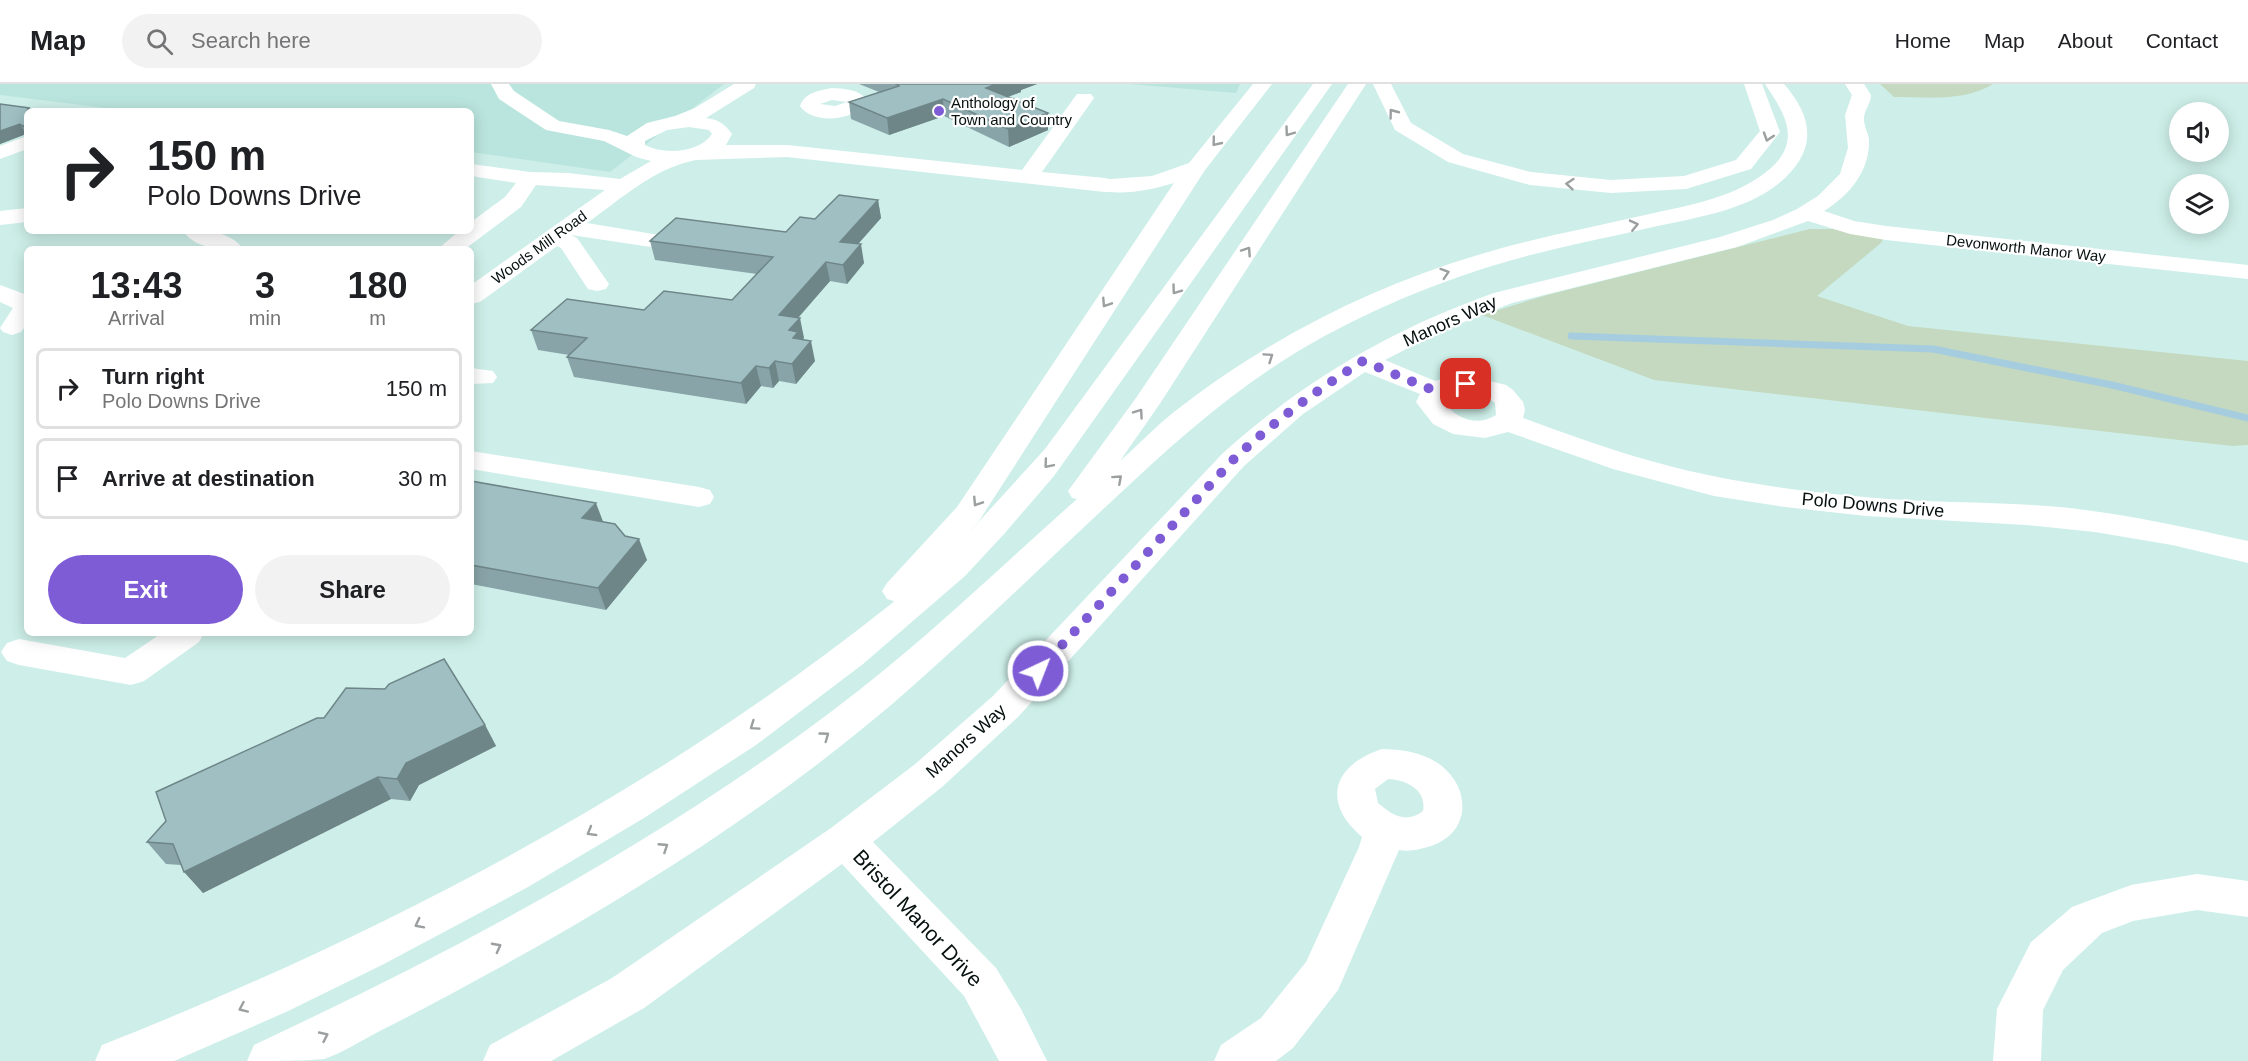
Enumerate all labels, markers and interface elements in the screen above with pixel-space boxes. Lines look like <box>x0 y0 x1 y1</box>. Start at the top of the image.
search box <box>122 14 542 68</box>
text: Map <box>30 25 86 56</box>
icon: search <box>143 25 176 58</box>
text: Search here <box>191 28 311 53</box>
text: Home <box>1895 29 1951 52</box>
text: Map <box>1984 29 2025 52</box>
text: About <box>2058 29 2113 52</box>
text: Contact <box>2146 29 2218 52</box>
place label: Anthology of Town and Country <box>951 94 1072 128</box>
map controls <box>2169 102 2229 234</box>
button: sound <box>2169 102 2229 162</box>
marker: Anthology of Town and Country <box>932 104 946 118</box>
one-way arrow <box>1390 109 1401 120</box>
one-way arrow <box>1285 125 1296 136</box>
one-way arrow <box>1763 131 1775 142</box>
icon: right <box>48 132 126 210</box>
text: 150 m <box>147 132 266 179</box>
one-way arrow <box>1213 135 1224 146</box>
button: layers <box>2169 174 2229 234</box>
one-way arrow <box>1565 178 1574 191</box>
text: Polo Downs Drive <box>147 181 362 211</box>
street label: Woods Mill Road <box>488 207 590 287</box>
one-way arrow <box>1628 219 1638 232</box>
street label: Devonworth Manor Way <box>1945 231 2107 265</box>
one-way arrow <box>1240 247 1251 258</box>
text: 13:43 <box>90 265 182 306</box>
text: 3 <box>255 265 275 306</box>
text: 180 <box>347 265 408 306</box>
one-way arrow <box>1439 268 1450 280</box>
one-way arrow <box>1172 284 1183 295</box>
street label: Manors Way <box>1400 291 1500 351</box>
one-way arrow <box>1102 296 1113 307</box>
text: Arrival <box>108 307 165 329</box>
text: min <box>249 307 281 329</box>
text: m <box>369 307 386 329</box>
one-way arrow <box>1262 353 1273 364</box>
pin <box>1440 358 1491 409</box>
text: Turn right <box>102 364 204 389</box>
icon: arrive <box>1449 367 1482 400</box>
icon: right <box>51 372 84 405</box>
text: 150 m <box>386 376 447 401</box>
text: Polo Downs Drive <box>102 390 261 412</box>
one-way arrow <box>1132 409 1143 420</box>
one-way arrow <box>1044 457 1055 468</box>
icon: arrive <box>51 462 84 495</box>
text: Arrive at destination <box>102 466 315 491</box>
text: 30 m <box>398 466 447 491</box>
one-way arrow <box>1111 475 1121 486</box>
street label: Polo Downs Drive <box>1801 489 1945 521</box>
one-way arrow <box>973 495 984 506</box>
button: Exit <box>48 555 243 624</box>
button: Share <box>255 555 450 624</box>
position arrow <box>1006 639 1070 703</box>
street label: Manors Way <box>922 700 1010 782</box>
one-way arrow <box>750 719 761 730</box>
one-way arrow <box>818 733 829 744</box>
one-way arrow <box>587 824 597 836</box>
one-way arrow <box>658 843 669 854</box>
street label: Bristol Manor Drive <box>849 845 987 991</box>
one-way arrow <box>415 917 425 928</box>
one-way arrow <box>491 943 501 954</box>
one-way arrow <box>238 1001 249 1013</box>
one-way arrow <box>317 1032 328 1044</box>

